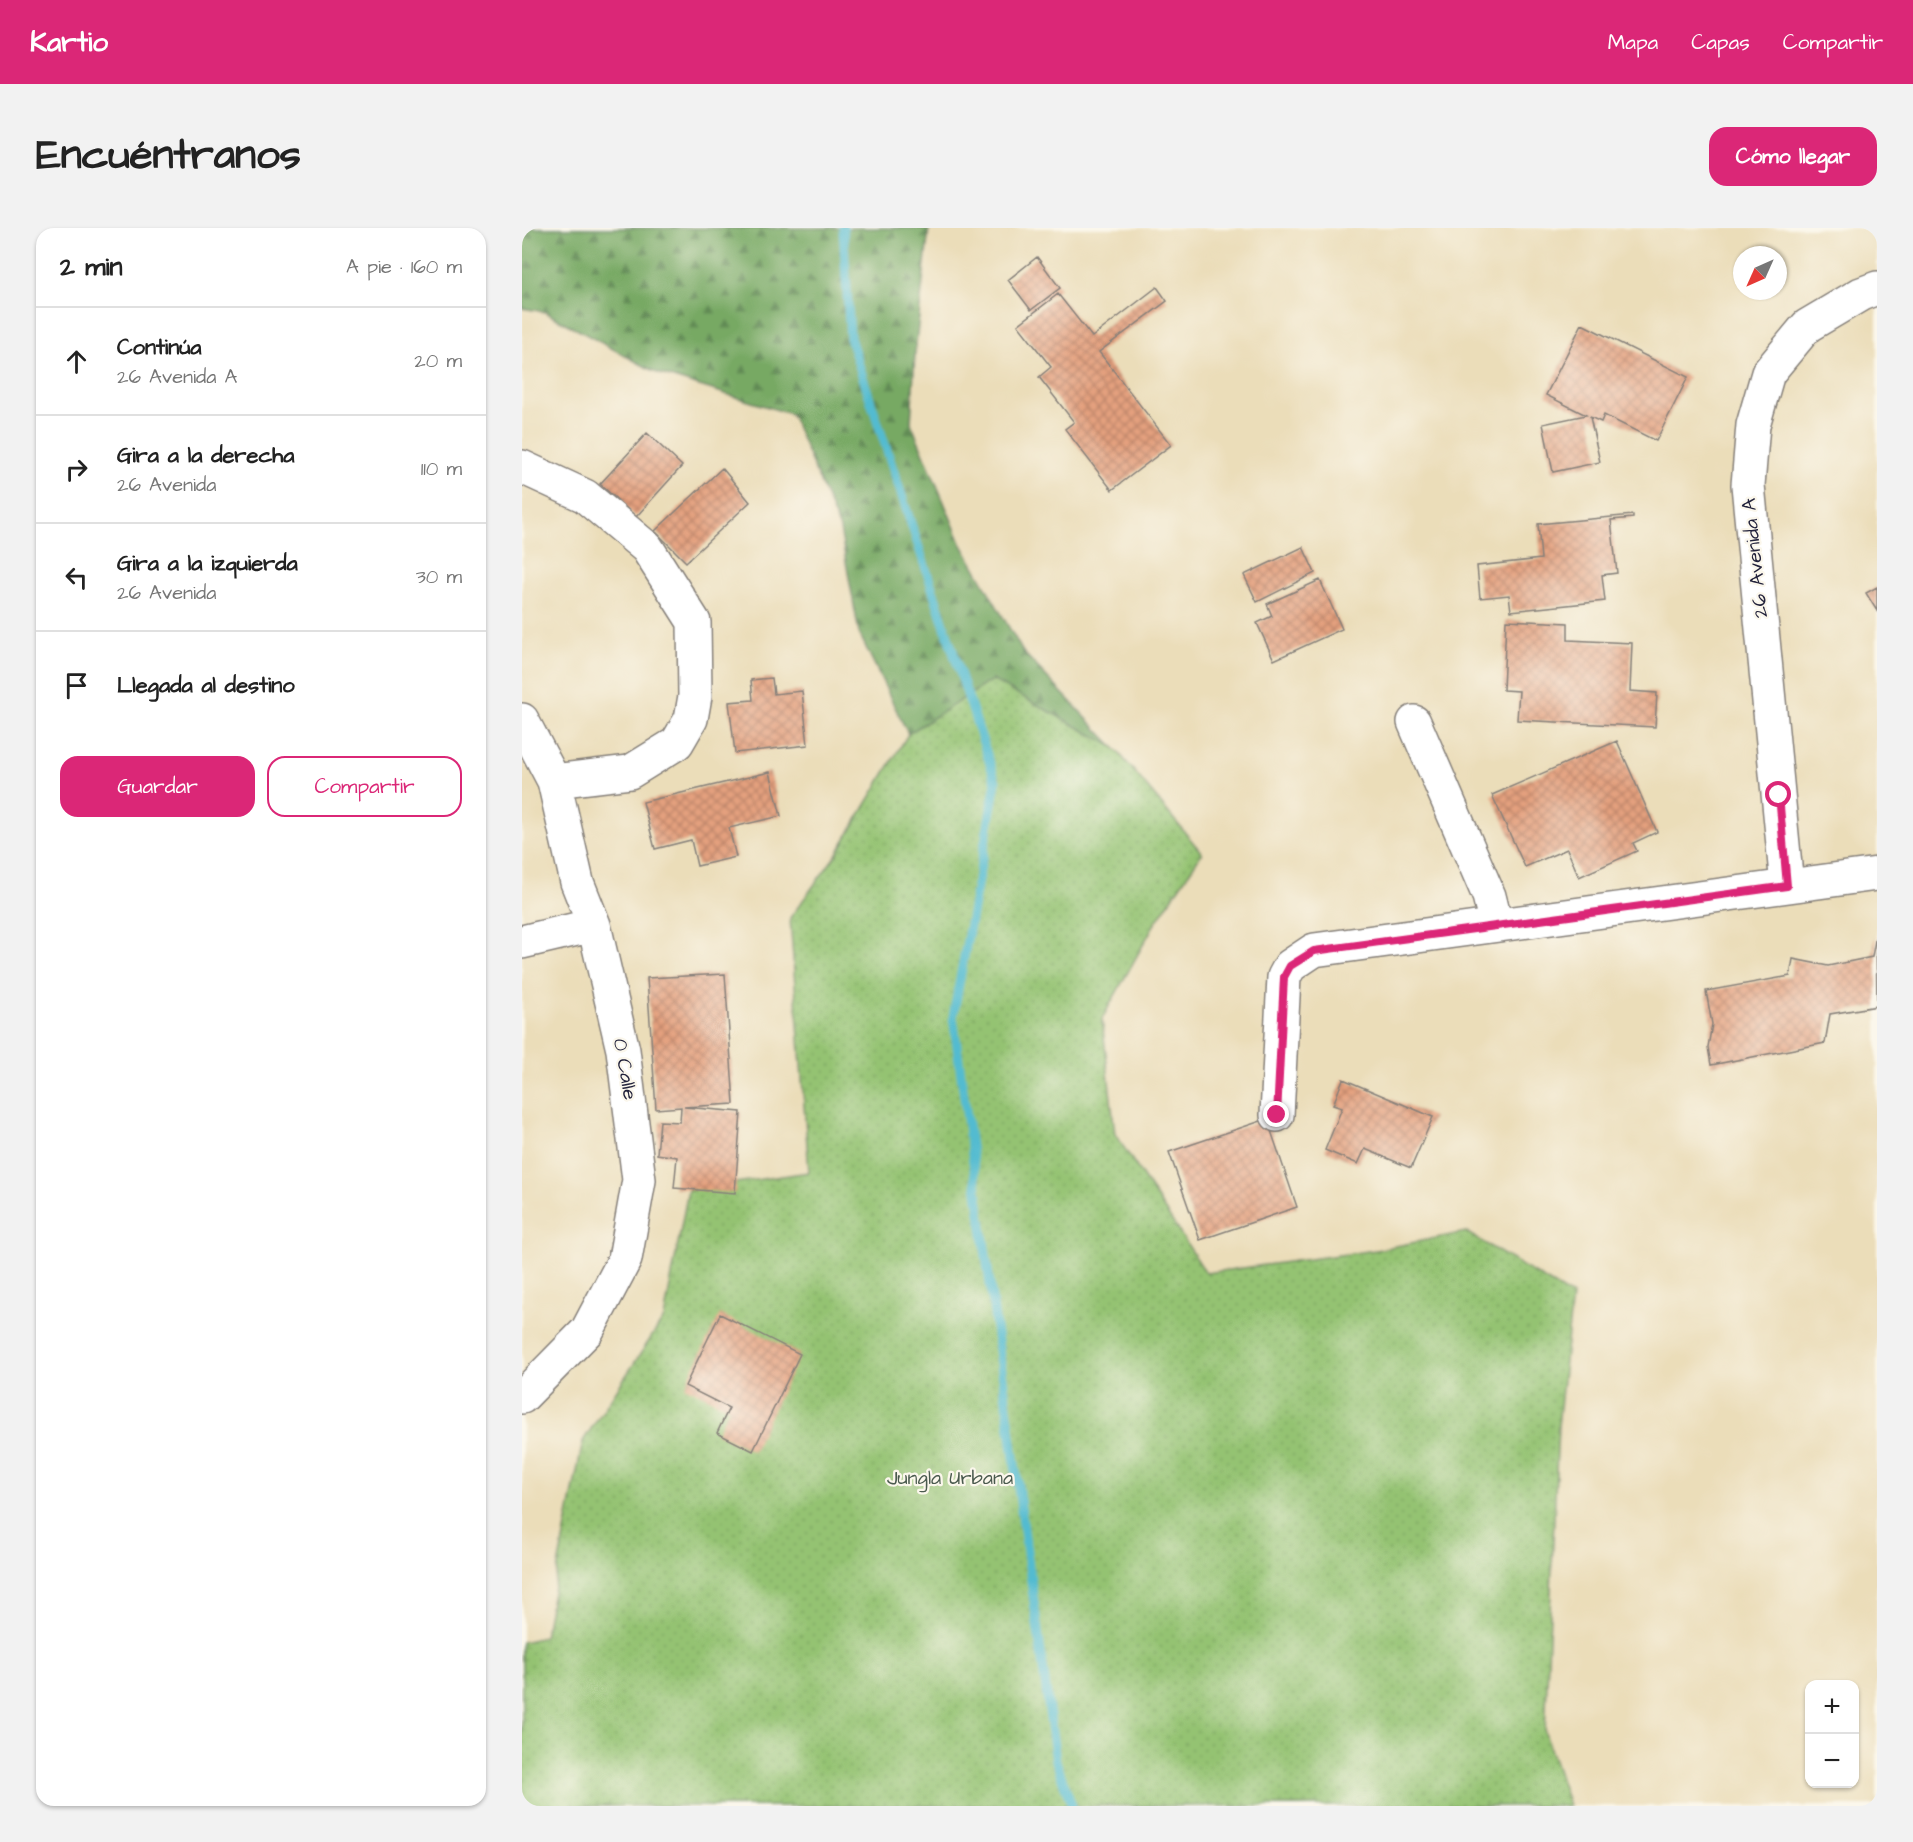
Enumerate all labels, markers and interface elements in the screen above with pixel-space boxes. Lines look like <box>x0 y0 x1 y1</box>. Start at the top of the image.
text: Kartio <box>30 23 108 62</box>
text: Mapa <box>1608 28 1658 57</box>
text: Capas <box>1691 28 1750 57</box>
text: Compartir <box>1783 28 1883 57</box>
text: Encuéntranos <box>36 127 301 185</box>
button: Cómo llegar <box>1709 127 1877 186</box>
north arrow <box>1733 246 1787 300</box>
text: 2 min <box>60 249 122 285</box>
text: A pie · 160 m <box>346 253 462 281</box>
text: Continúa <box>117 332 202 363</box>
icon: ahead <box>60 345 93 378</box>
text: 20 m <box>414 347 462 375</box>
text: 26 Avenida A <box>117 363 237 391</box>
text: Gira a la derecha <box>117 440 294 471</box>
icon: right <box>60 453 93 486</box>
text: 110 m <box>421 455 462 483</box>
text: 26 Avenida <box>117 471 216 499</box>
street label: 26 Avenida A <box>1735 497 1775 619</box>
text: Gira a la izquierda <box>117 548 298 579</box>
icon: left <box>60 561 93 594</box>
text: 30 m <box>416 563 462 591</box>
text: 26 Avenida <box>117 579 216 607</box>
icon: arrive <box>60 669 93 702</box>
text: Llegada al destino <box>117 670 295 701</box>
button: Guardar <box>60 756 255 817</box>
button: Compartir <box>267 756 462 817</box>
route start <box>1765 781 1791 807</box>
street label: 0 Calle <box>606 1036 644 1102</box>
route end <box>1263 1101 1289 1127</box>
park label: Jungla Urbana <box>887 1464 1013 1493</box>
map controls <box>1805 1680 1859 1788</box>
button: + <box>1805 1680 1859 1734</box>
button: − <box>1805 1734 1859 1788</box>

